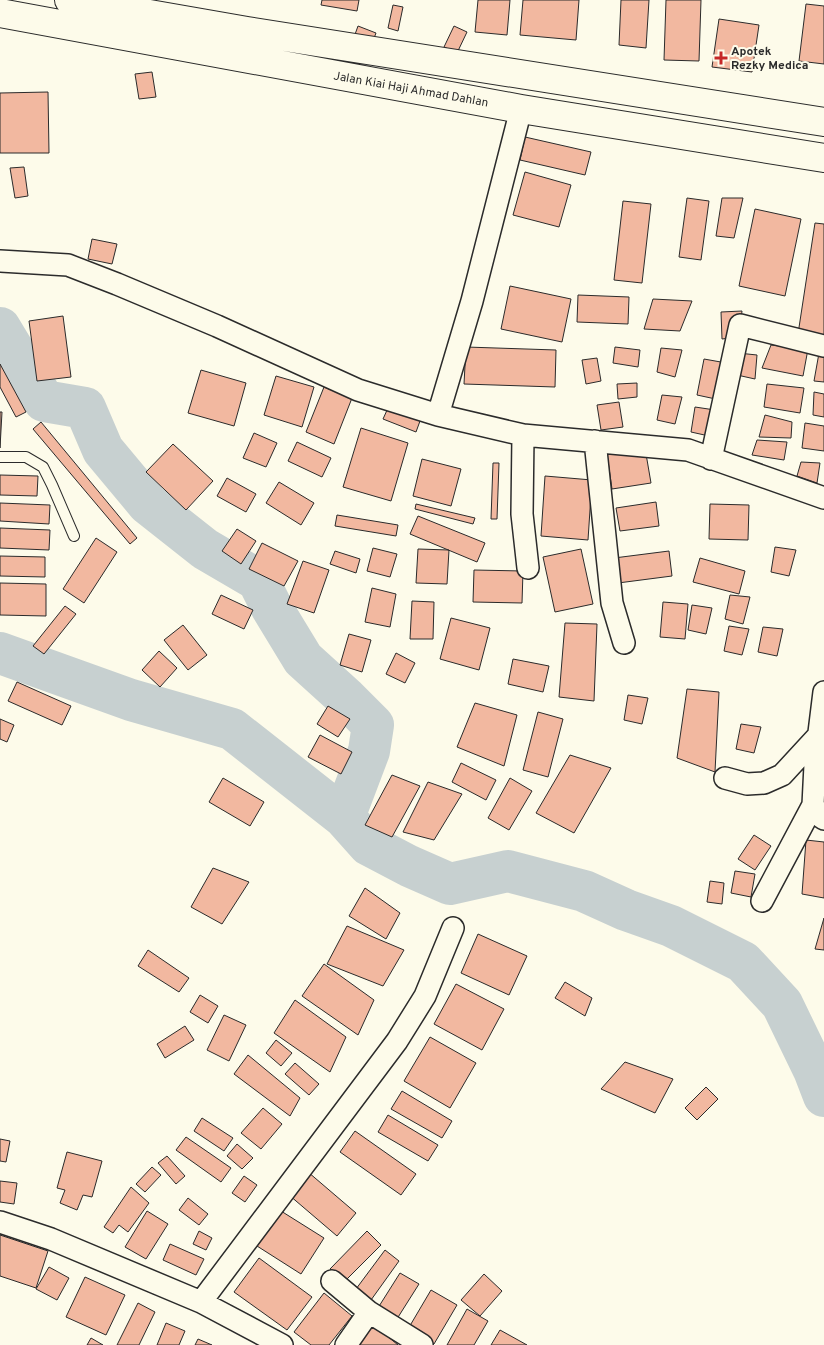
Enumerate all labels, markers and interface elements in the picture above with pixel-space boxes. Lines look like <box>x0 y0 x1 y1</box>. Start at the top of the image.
place label: Apotek Rezky Medica <box>731 44 808 74</box>
marker: Apotek Rezky Medica <box>715 52 727 64</box>
street label: Jalan Kiai Haji Ahmad Dahlan <box>332 68 490 112</box>

